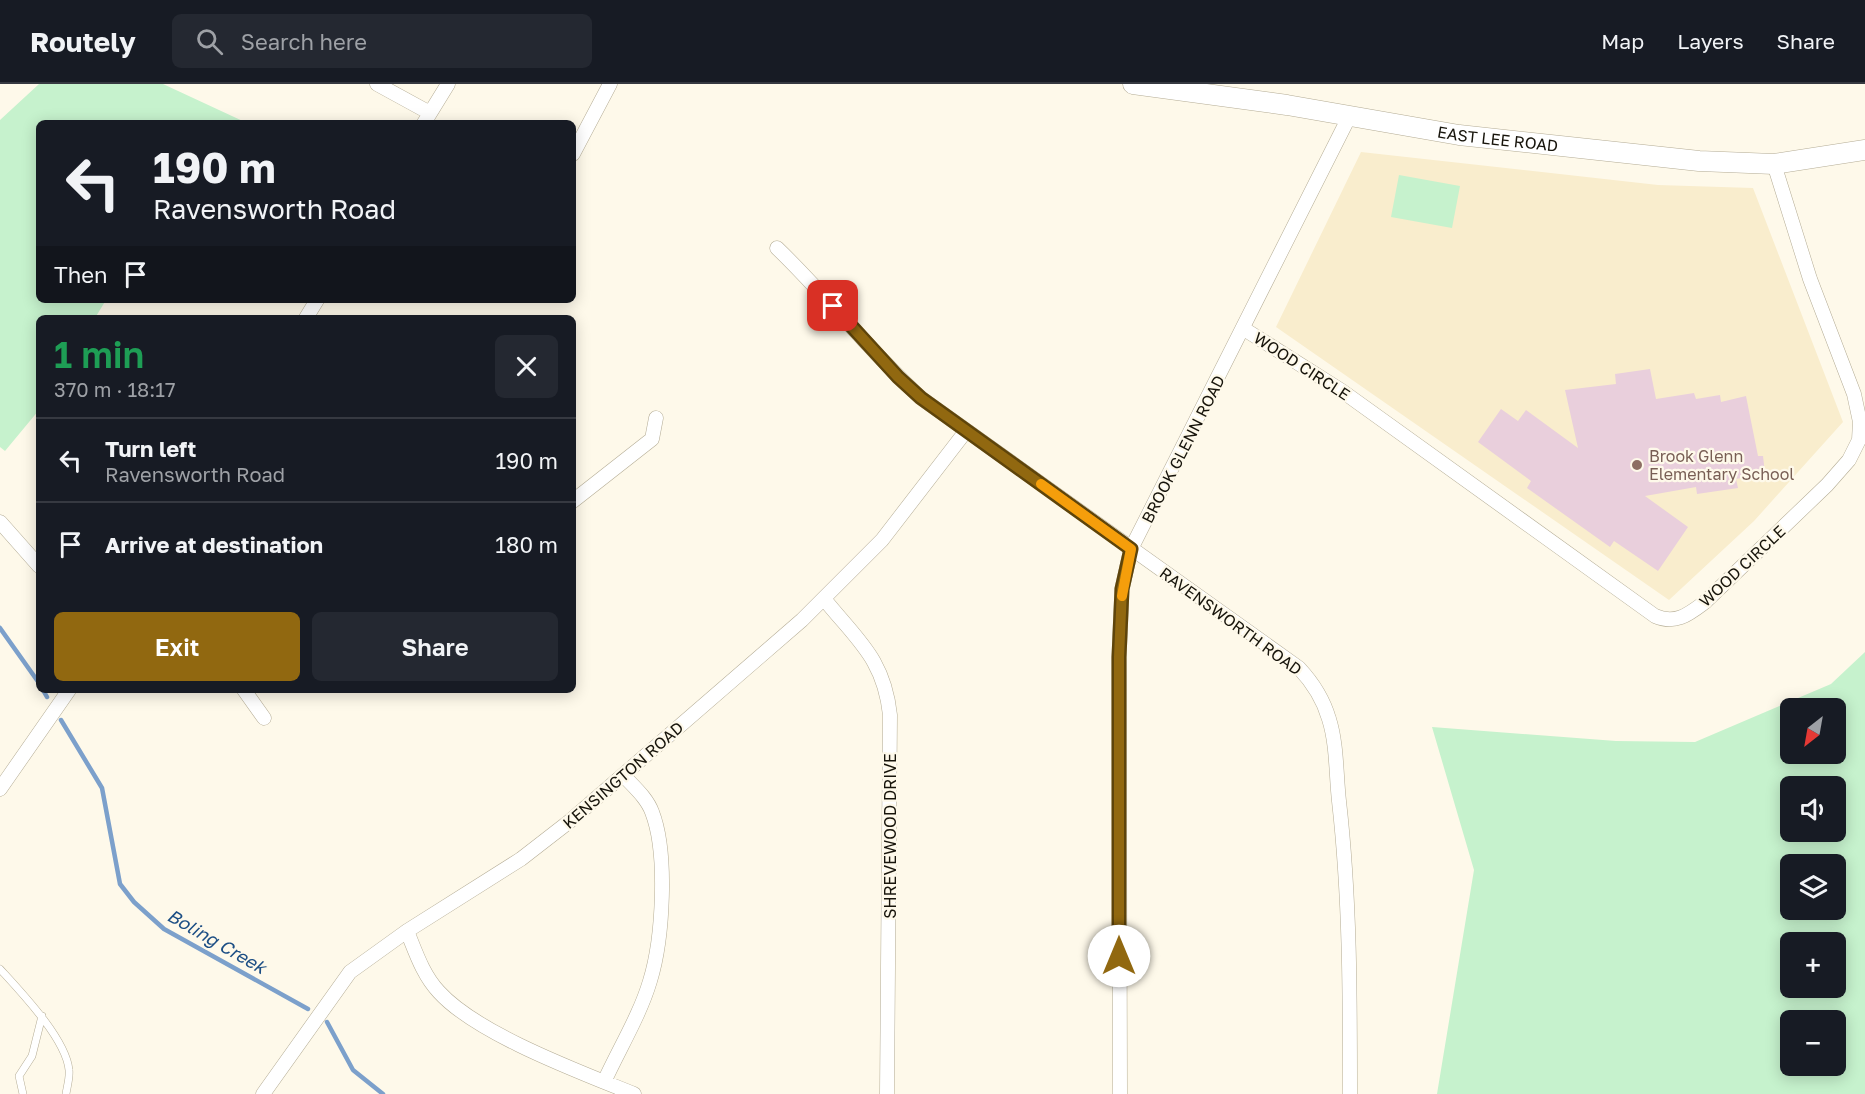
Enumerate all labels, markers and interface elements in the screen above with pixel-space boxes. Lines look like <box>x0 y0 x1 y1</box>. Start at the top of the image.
search box <box>172 14 592 68</box>
text: Routely <box>30 25 136 58</box>
icon: search <box>193 25 226 58</box>
text: Search here <box>241 28 367 55</box>
text: Map <box>1601 28 1644 54</box>
text: Layers <box>1677 28 1744 54</box>
text: Share <box>1777 28 1835 54</box>
street label: EAST LEE ROAD <box>1436 121 1559 156</box>
text: 190 m <box>153 142 276 192</box>
icon: left <box>54 144 132 222</box>
text: Ravensworth Road <box>153 193 396 225</box>
icon: arrive <box>119 258 152 291</box>
text: Then <box>54 261 107 288</box>
pin <box>807 280 858 331</box>
icon: arrive <box>816 289 849 322</box>
street label: WOOD CIRCLE <box>1250 327 1354 405</box>
text: 1 min <box>54 333 144 376</box>
button: close <box>495 335 558 398</box>
street label: BROOK GLENN ROAD <box>1137 372 1229 526</box>
text: 370 m · 18:17 <box>54 377 176 401</box>
text: Turn left <box>105 435 196 462</box>
icon: left <box>54 444 87 477</box>
place label: Brook Glenn Elementary School <box>1649 446 1794 484</box>
text: 190 m <box>495 447 558 474</box>
marker: Brook Glenn Elementary School <box>1630 458 1644 472</box>
text: Ravensworth Road <box>105 462 285 486</box>
street label: WOOD CIRCLE <box>1695 521 1789 611</box>
icon: arrive <box>54 528 87 561</box>
text: Arrive at destination <box>105 531 323 558</box>
text: 180 m <box>495 531 558 558</box>
street label: RAVENSWORTH ROAD <box>1156 563 1306 679</box>
button: Exit <box>54 612 300 681</box>
button: Share <box>312 612 558 681</box>
north arrow <box>1780 698 1846 764</box>
map controls <box>1780 698 1846 1076</box>
street label: KENSINGTON ROAD <box>559 717 687 833</box>
street label: SHREVEWOOD DRIVE <box>880 753 900 919</box>
button: sound <box>1780 776 1846 842</box>
button: layers <box>1780 854 1846 920</box>
water label: Boling Creek <box>164 904 272 979</box>
position arrow <box>1087 924 1151 988</box>
button: + <box>1780 932 1846 998</box>
button: − <box>1780 1010 1846 1076</box>

